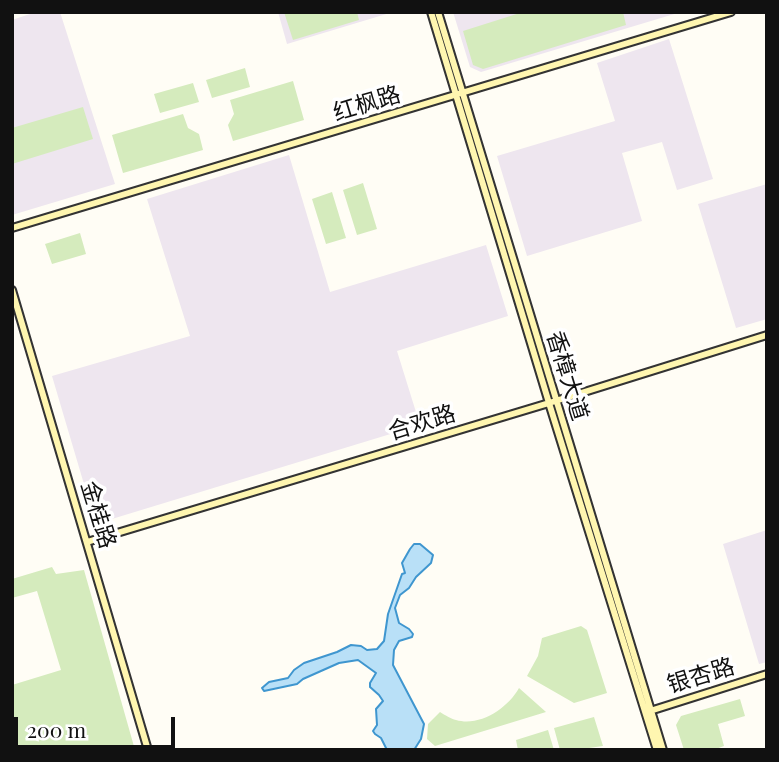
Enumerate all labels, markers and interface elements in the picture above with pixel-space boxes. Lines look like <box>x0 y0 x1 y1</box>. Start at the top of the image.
street label: 红枫路 <box>330 81 404 127</box>
street label: 香樟大道 <box>540 328 594 424</box>
street label: 合欢路 <box>385 400 459 446</box>
street label: 金桂路 <box>75 478 121 552</box>
street label: 银杏路 <box>664 653 738 699</box>
scale bar <box>18 702 178 746</box>
text: 200 m <box>27 715 86 743</box>

